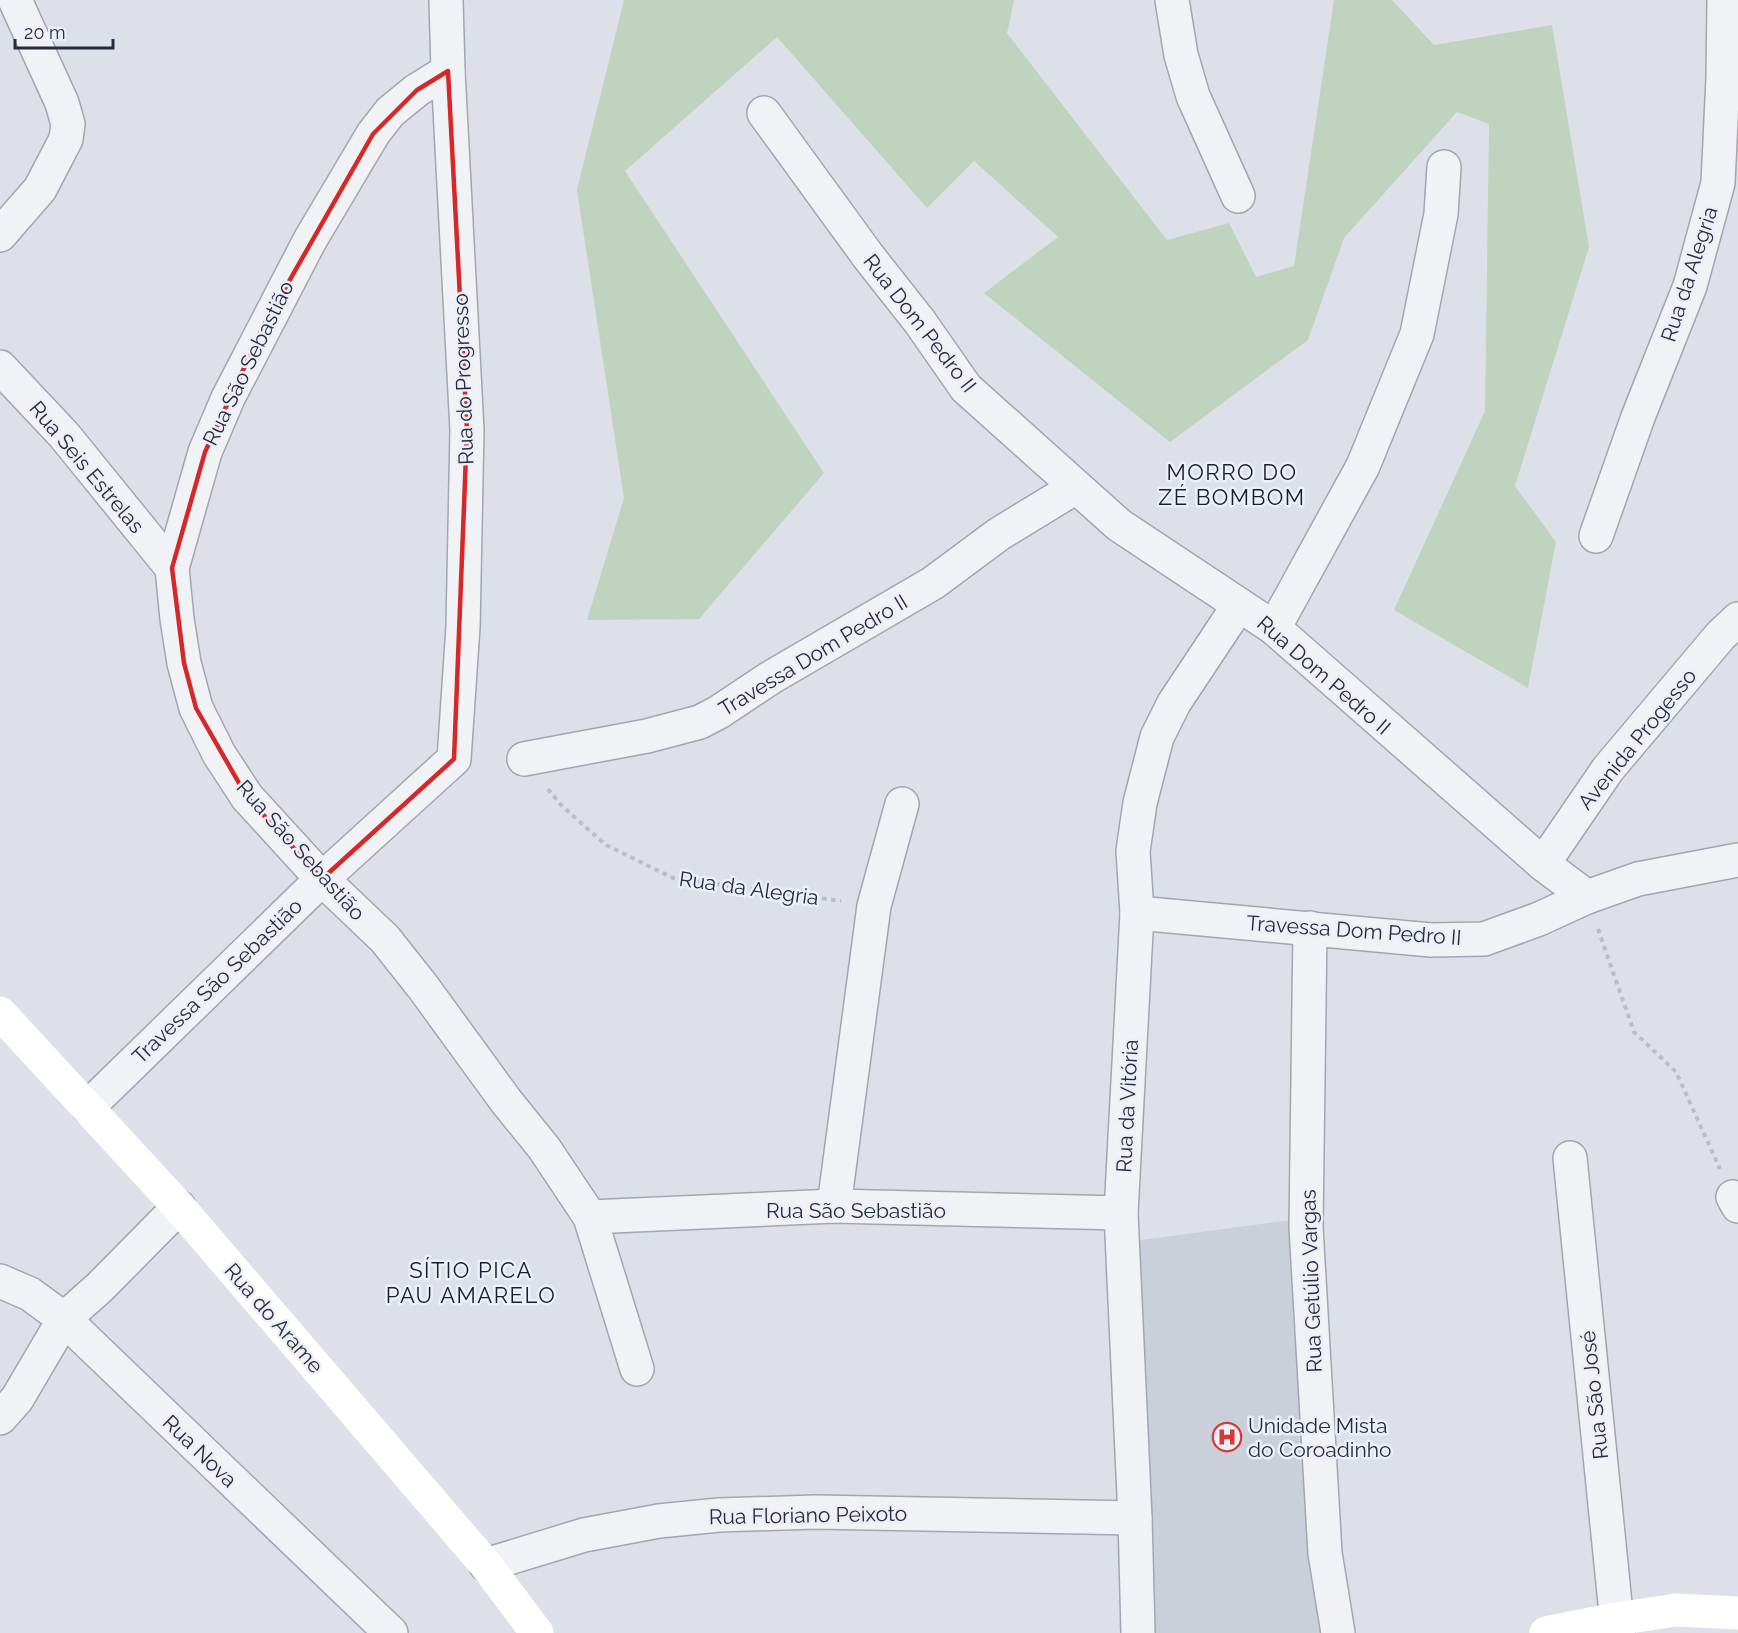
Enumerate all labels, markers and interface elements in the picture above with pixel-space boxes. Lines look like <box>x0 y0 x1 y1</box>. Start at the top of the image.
scale bar <box>15 12 112 50</box>
text: 20 m <box>24 22 66 43</box>
street label: Rua da Alegria <box>1655 203 1723 345</box>
street label: Rua Dom Pedro II <box>858 249 982 397</box>
street label: Rua São Sebastião <box>197 277 299 449</box>
street label: Rua do Progresso <box>448 293 478 465</box>
street label: Rua Seis Estrelas <box>25 396 149 538</box>
district label: MORRO DO ZÉ BOMBOM <box>1158 459 1306 510</box>
street label: Travessa Dom Pedro II <box>714 589 912 721</box>
street label: Rua Dom Pedro II <box>1252 610 1396 740</box>
street label: Avenida Progesso <box>1573 664 1701 814</box>
street label: Rua São Sebastião <box>231 775 371 925</box>
street label: Rua da Alegria <box>678 866 820 910</box>
street label: Travessa São Sebastião <box>127 893 307 1069</box>
street label: Travessa Dom Pedro II <box>1246 910 1462 950</box>
street label: Rua da Vitória <box>1111 1039 1143 1173</box>
street label: Rua Getúlio Vargas <box>1295 1189 1327 1373</box>
street label: Rua São Sebastião <box>766 1198 946 1223</box>
district label: SÍTIO PICA PAU AMARELO <box>386 1257 556 1308</box>
street label: Rua do Arame <box>219 1258 329 1378</box>
street label: Rua São José <box>1575 1329 1613 1461</box>
street label: Rua Nova <box>158 1410 242 1492</box>
place label: Unidade Mista do Coroadinho <box>1248 1413 1391 1462</box>
hospital icon: Unidade Mista do Coroadinho <box>1211 1421 1243 1453</box>
street label: Rua Floriano Peixoto <box>709 1501 907 1529</box>

